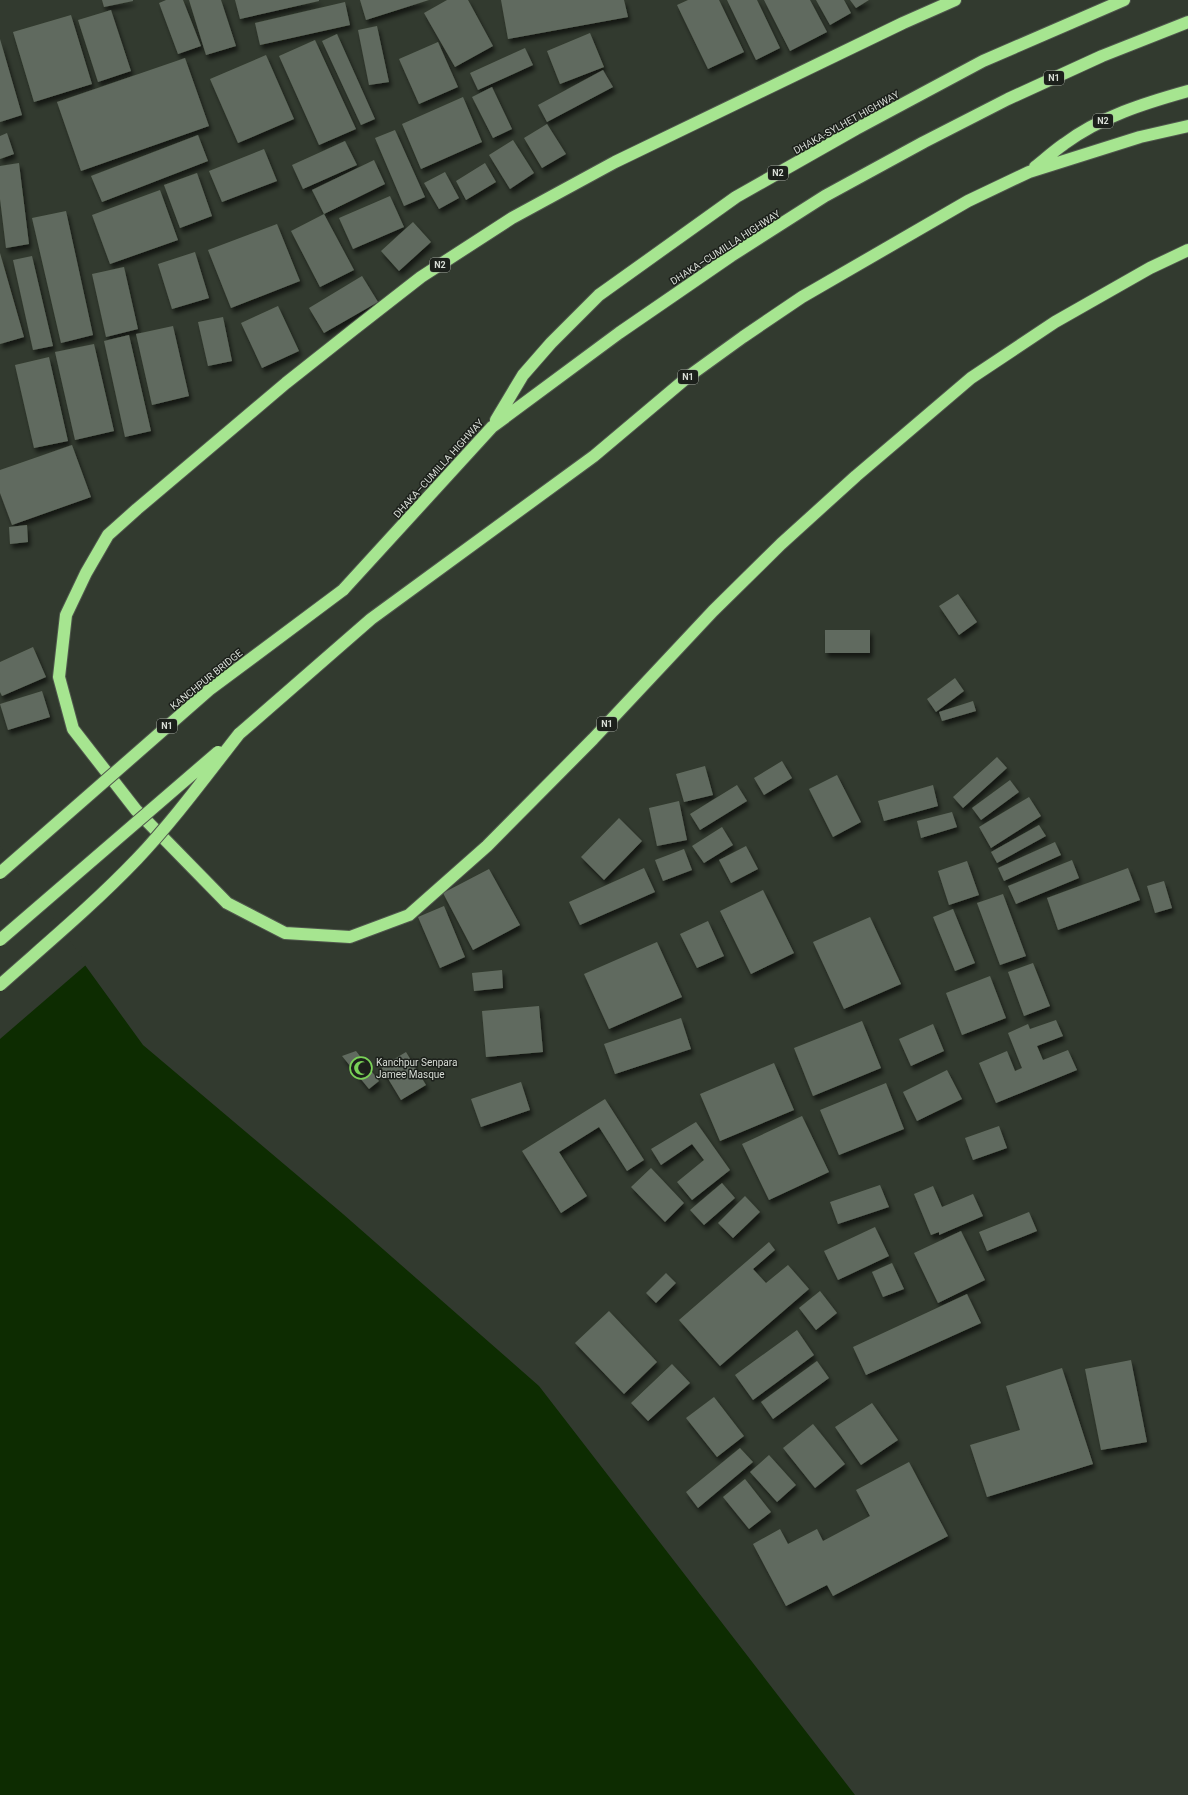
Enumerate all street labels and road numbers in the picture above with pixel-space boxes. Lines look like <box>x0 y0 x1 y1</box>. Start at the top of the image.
road number: N1 <box>1044 71 1064 85</box>
street label: DHAKA-SYLHET HIGHWAY <box>792 89 901 156</box>
road number: N2 <box>1093 114 1113 128</box>
road number: N2 <box>768 166 788 180</box>
street label: DHAKA–CUMILLA HIGHWAY <box>668 208 782 287</box>
road number: N2 <box>430 258 450 272</box>
road number: N1 <box>678 370 698 384</box>
street label: DHAKA–CUMILLA HIGHWAY <box>391 417 485 520</box>
street label: KANCHPUR BRIDGE <box>168 647 245 712</box>
road number: N1 <box>597 717 617 731</box>
road number: N1 <box>157 719 177 733</box>

